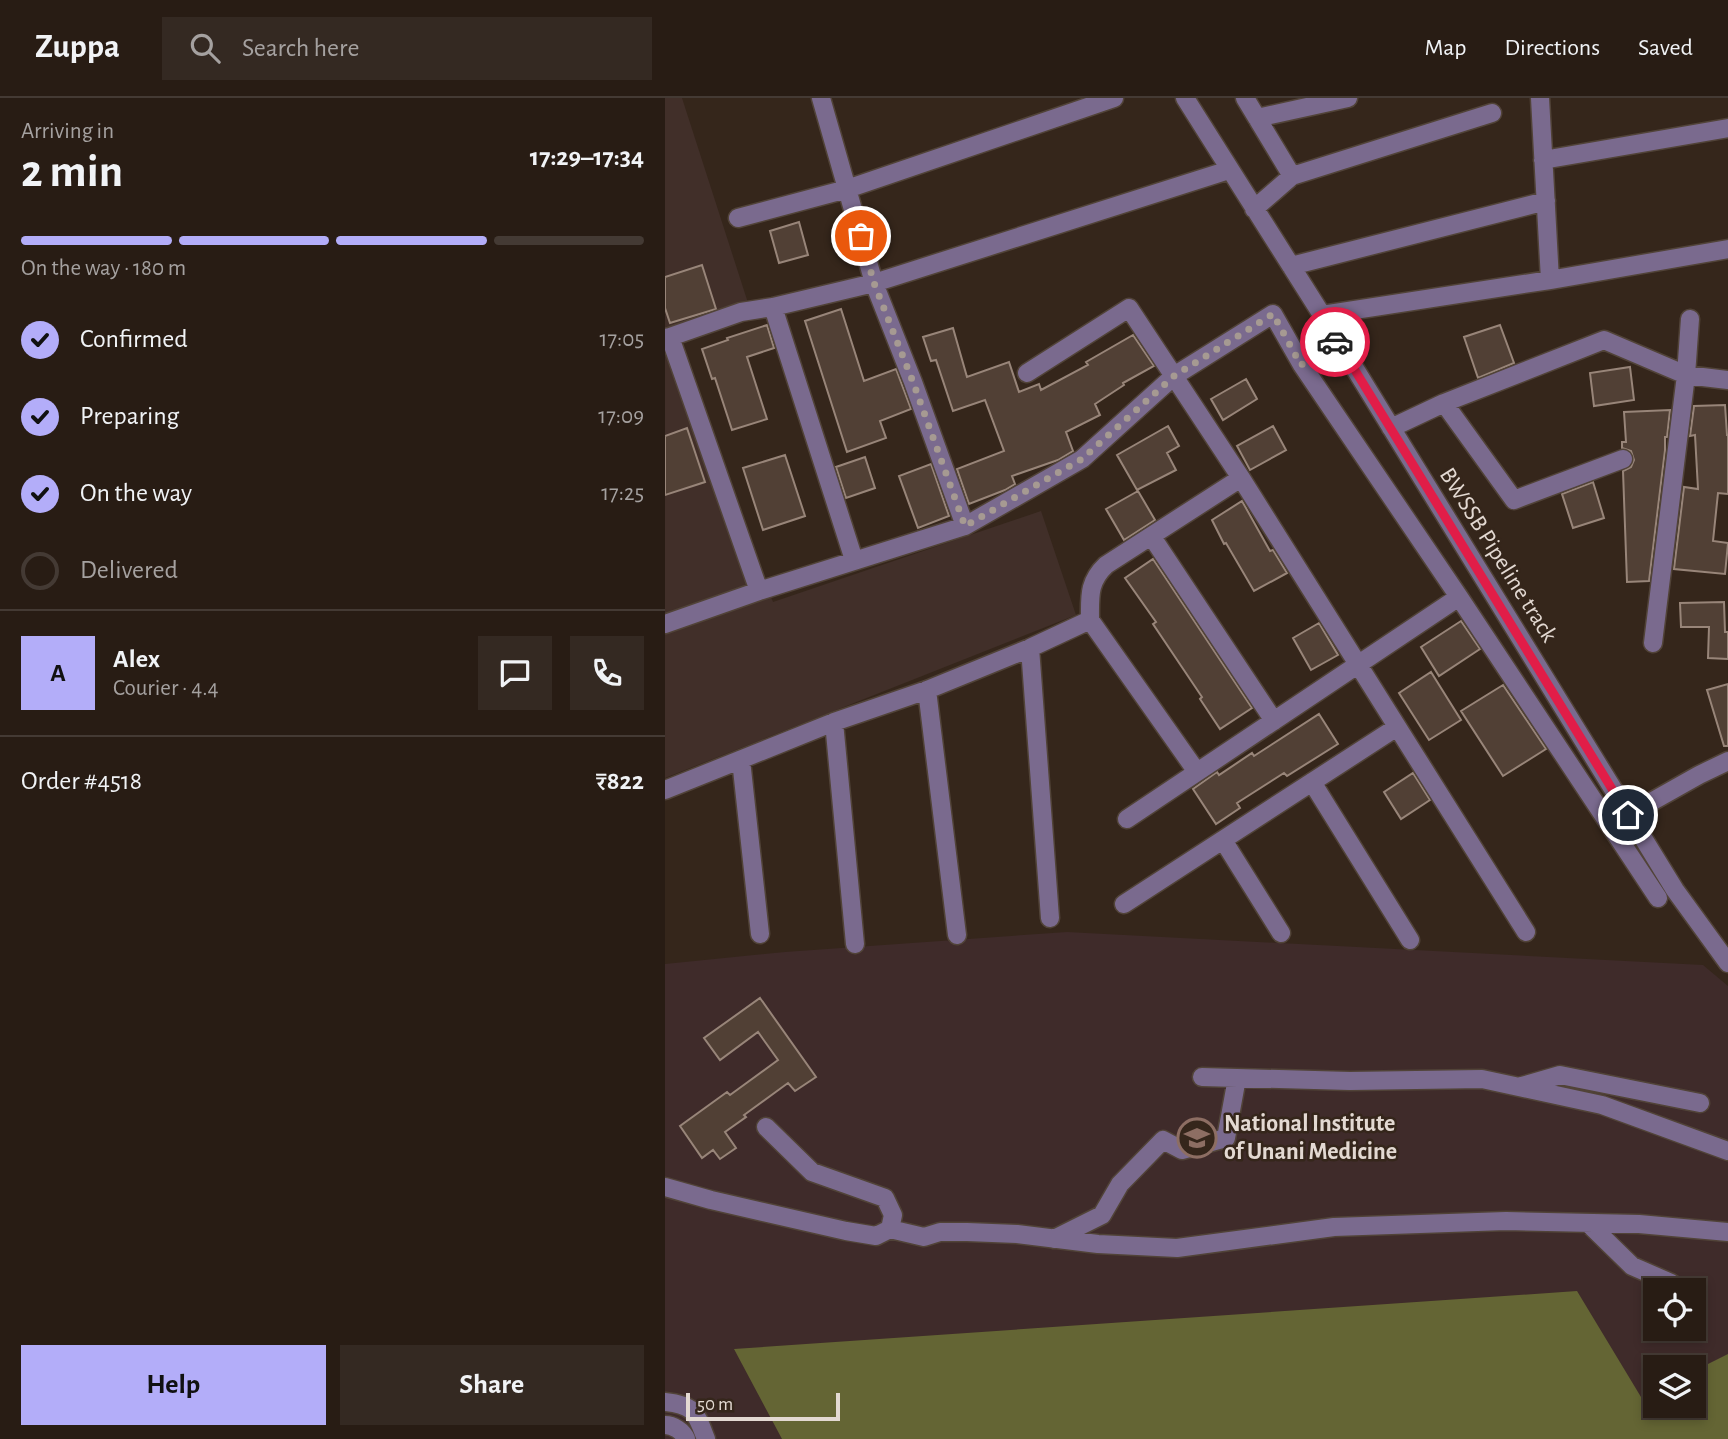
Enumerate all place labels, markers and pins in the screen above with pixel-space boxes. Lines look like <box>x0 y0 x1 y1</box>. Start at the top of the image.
pin <box>831 206 891 266</box>
pin <box>1598 785 1658 845</box>
place label: National Institute of Unani Medicine <box>1224 1112 1397 1164</box>
school or university icon: National Institute of Unani Medicine <box>1176 1117 1218 1159</box>

